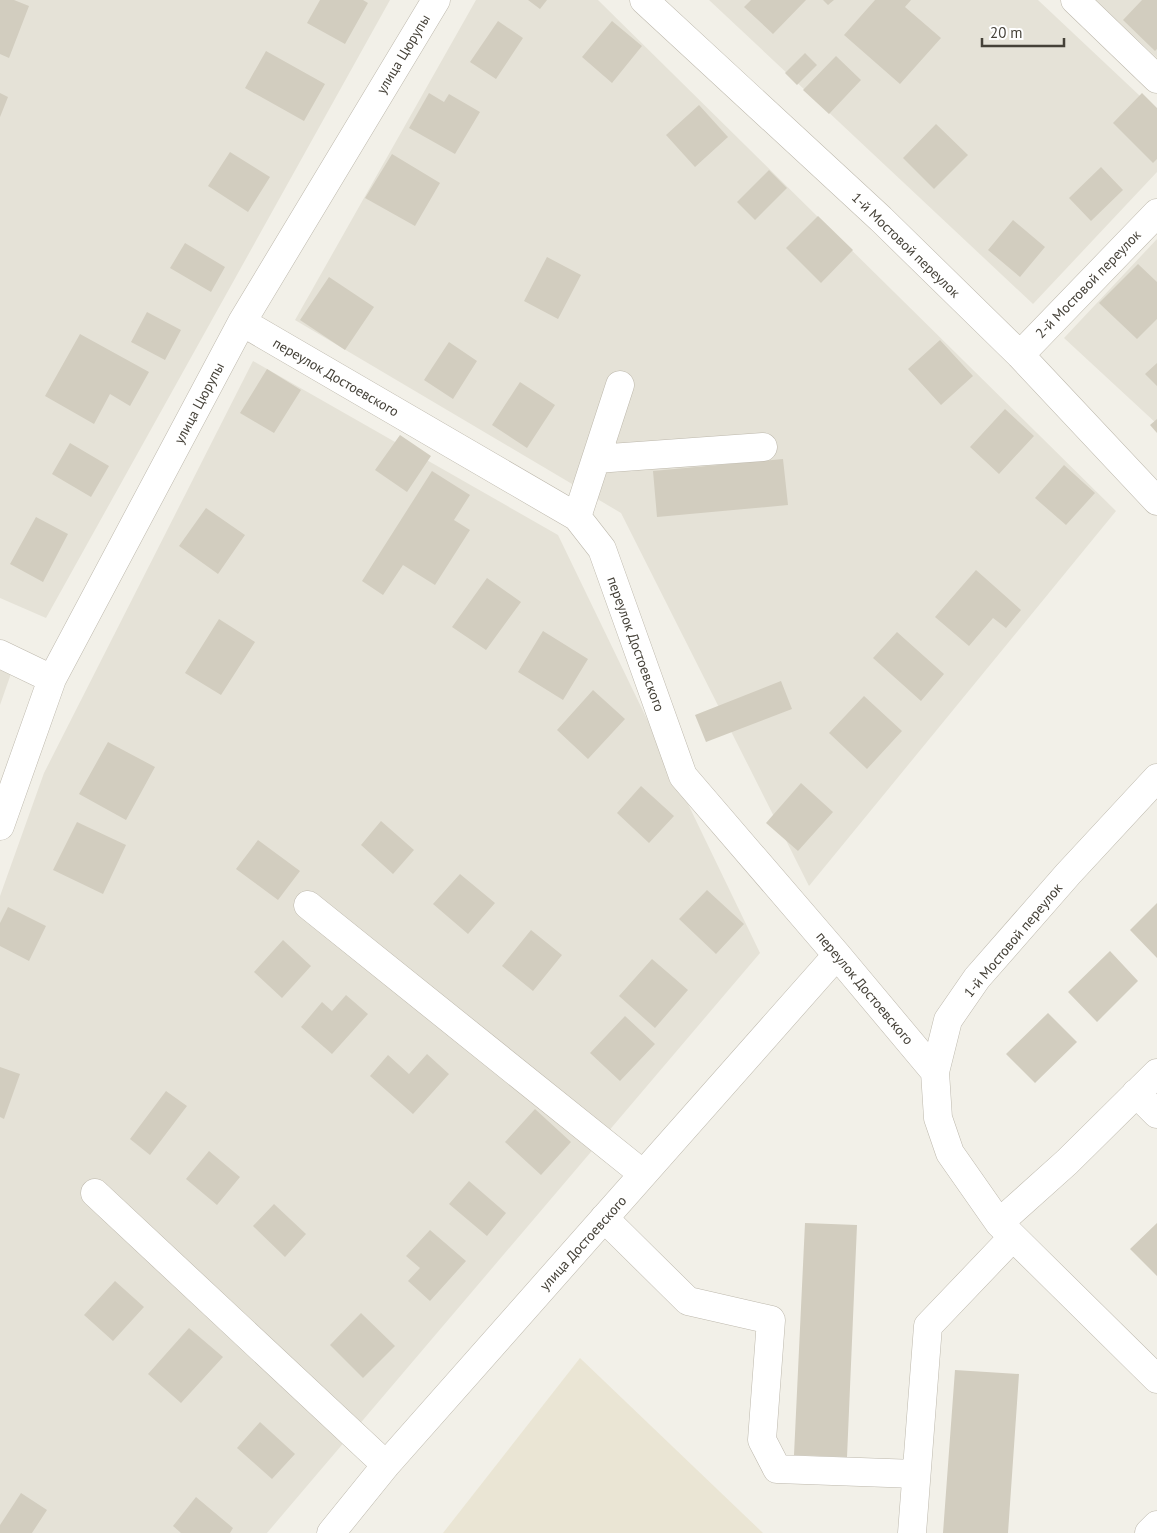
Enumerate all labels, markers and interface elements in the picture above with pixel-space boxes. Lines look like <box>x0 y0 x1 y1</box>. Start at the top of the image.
street label: улица Цюрупы <box>372 11 434 97</box>
scale bar <box>982 15 1064 47</box>
text: 20 m <box>990 23 1023 42</box>
street label: 1-й Мостовой переулок <box>848 188 964 302</box>
street label: 2-й Мостовой переулок <box>1031 226 1145 342</box>
street label: переулок Достоевского <box>270 334 402 420</box>
street label: улица Цюрупы <box>170 359 228 447</box>
street label: переулок Достоевского <box>603 574 669 714</box>
street label: 1-й Мостовой переулок <box>960 879 1066 1001</box>
street label: переулок Достоевского <box>812 928 918 1048</box>
street label: улица Достоевского <box>536 1192 630 1294</box>

